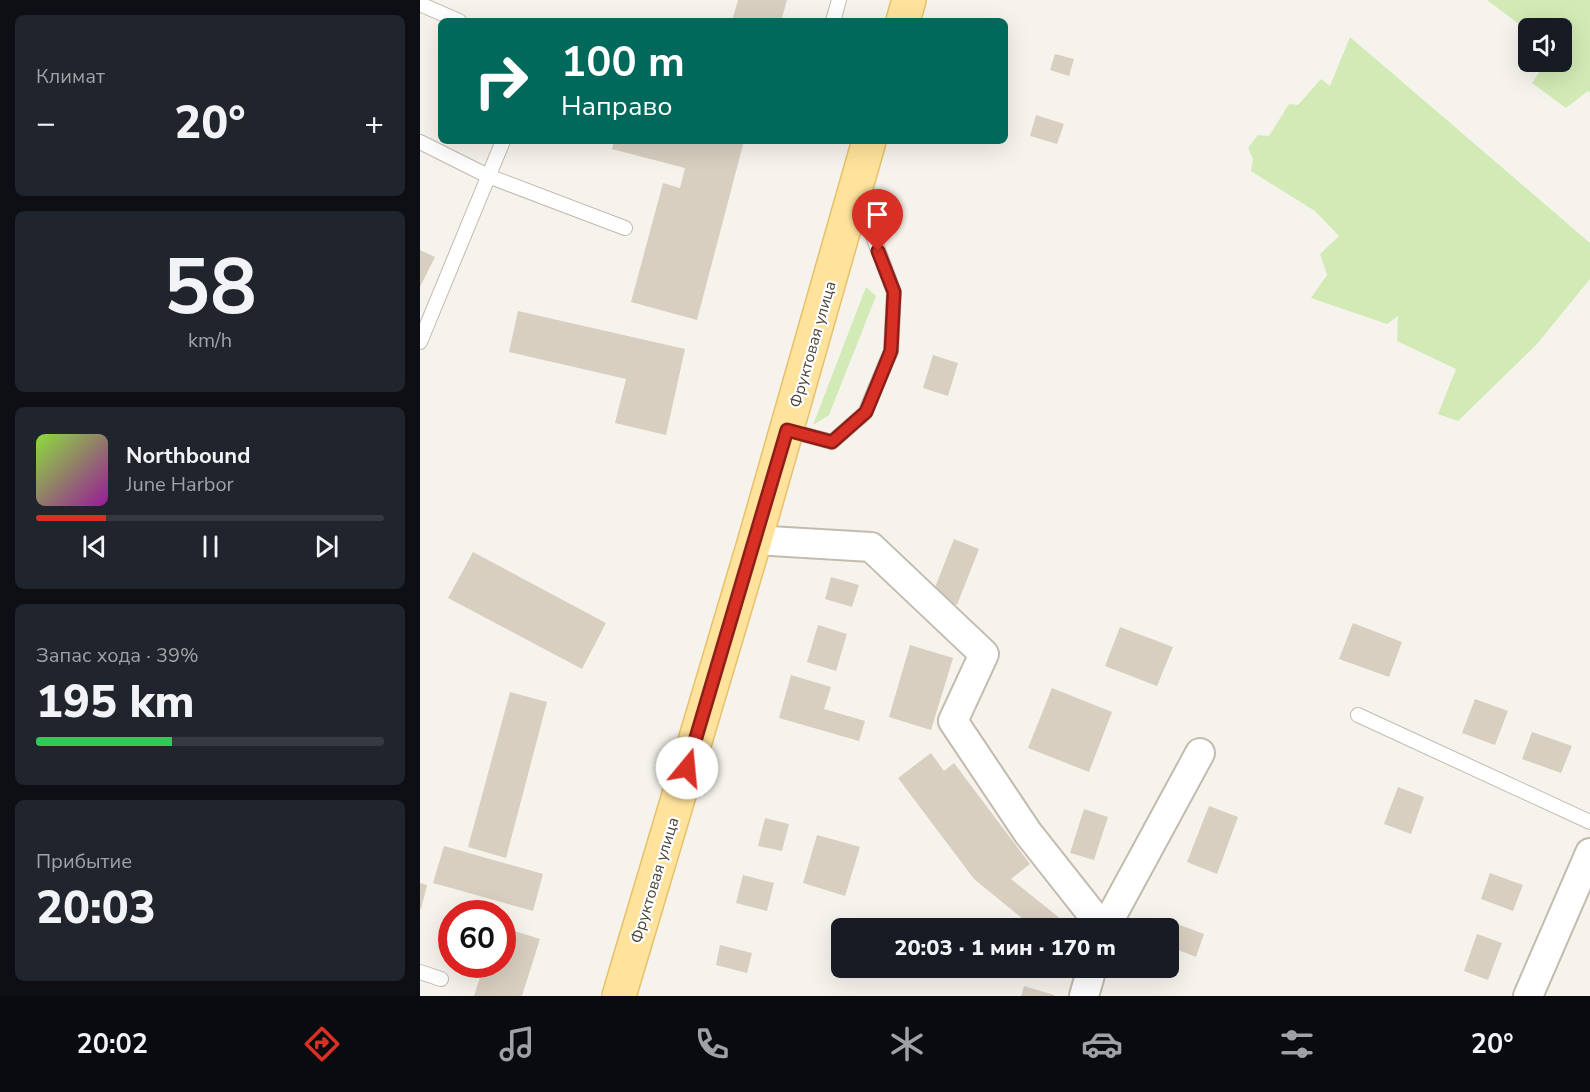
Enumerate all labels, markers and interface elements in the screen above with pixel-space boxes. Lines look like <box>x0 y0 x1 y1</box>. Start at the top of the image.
map controls <box>1518 18 1572 72</box>
button: sound <box>1518 18 1572 72</box>
text: 100 m <box>561 34 685 91</box>
icon: right <box>462 42 540 120</box>
text: Климат <box>36 63 105 90</box>
text: Направо <box>561 88 672 125</box>
text: 20° <box>174 93 246 154</box>
text: − <box>36 101 56 146</box>
text: + <box>364 101 384 146</box>
pin <box>852 189 903 251</box>
icon: arrive <box>861 198 894 231</box>
text: 58 <box>163 234 257 341</box>
street label: Фруктовая улица <box>784 278 842 410</box>
text: km/h <box>188 327 232 354</box>
text: Northbound <box>126 441 250 471</box>
text: June Harbor <box>126 471 234 498</box>
icon: previous <box>78 530 111 563</box>
icon: pause <box>194 530 227 563</box>
icon: next <box>310 530 343 563</box>
text: Запас хода · 39% <box>36 642 199 669</box>
text: 195 km <box>36 672 195 733</box>
position arrow <box>655 736 719 800</box>
street label: Фруктовая улица <box>625 815 685 946</box>
text: Прибытие <box>36 848 132 875</box>
text: 20:03 <box>36 878 156 939</box>
speed limit sign: 60 <box>438 900 516 978</box>
text: 20:03 · 1 мин · 170 m <box>894 933 1116 963</box>
icon: directions <box>301 1023 343 1065</box>
icon: music <box>496 1023 538 1065</box>
icon: phone <box>691 1023 733 1065</box>
icon: climate <box>886 1023 928 1065</box>
icon: car <box>1081 1023 1123 1065</box>
icon: filters <box>1276 1023 1318 1065</box>
text: 20:02 <box>76 1026 148 1063</box>
text: 20° <box>1471 1026 1513 1063</box>

